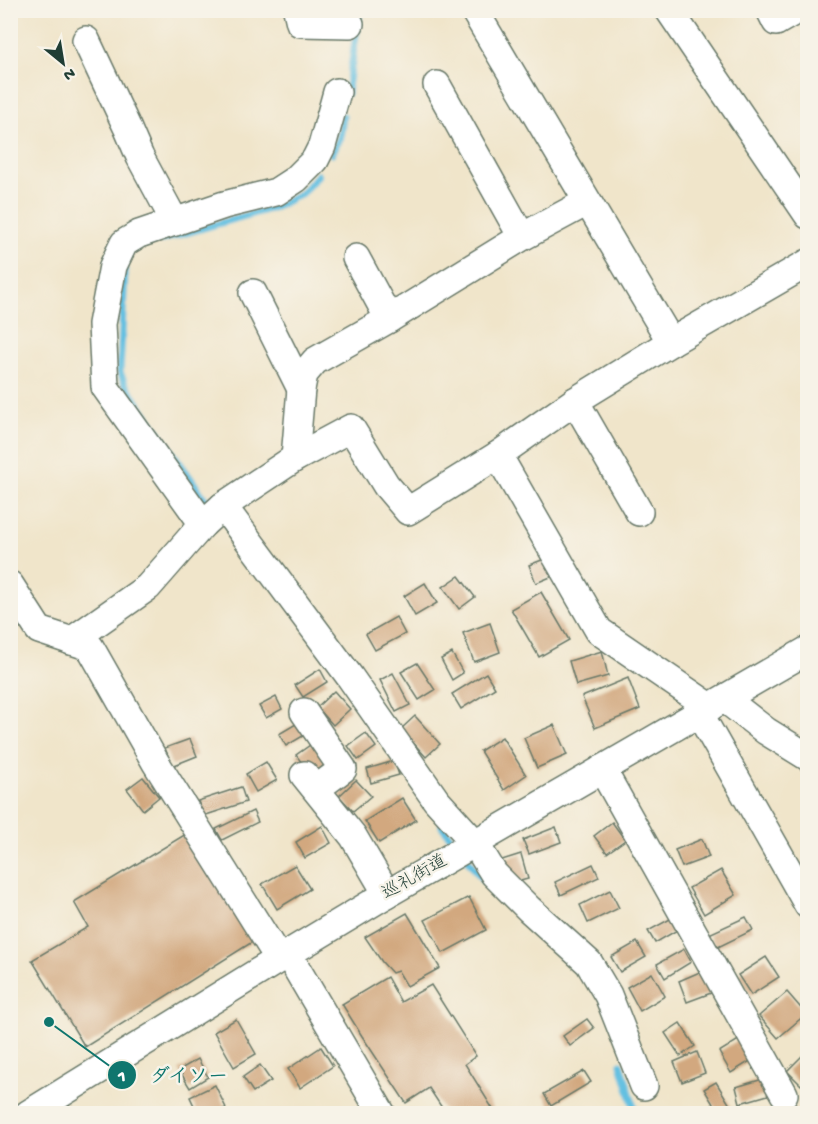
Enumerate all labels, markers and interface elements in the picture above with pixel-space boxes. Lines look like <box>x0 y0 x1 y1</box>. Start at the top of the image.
north arrow <box>33 33 93 93</box>
text: N <box>59 62 78 84</box>
street label: 巡礼街道 <box>378 850 451 905</box>
callout: ダイソー <box>107 1056 241 1094</box>
text: ダイソー <box>150 1065 228 1090</box>
text: 1 <box>117 1067 126 1088</box>

